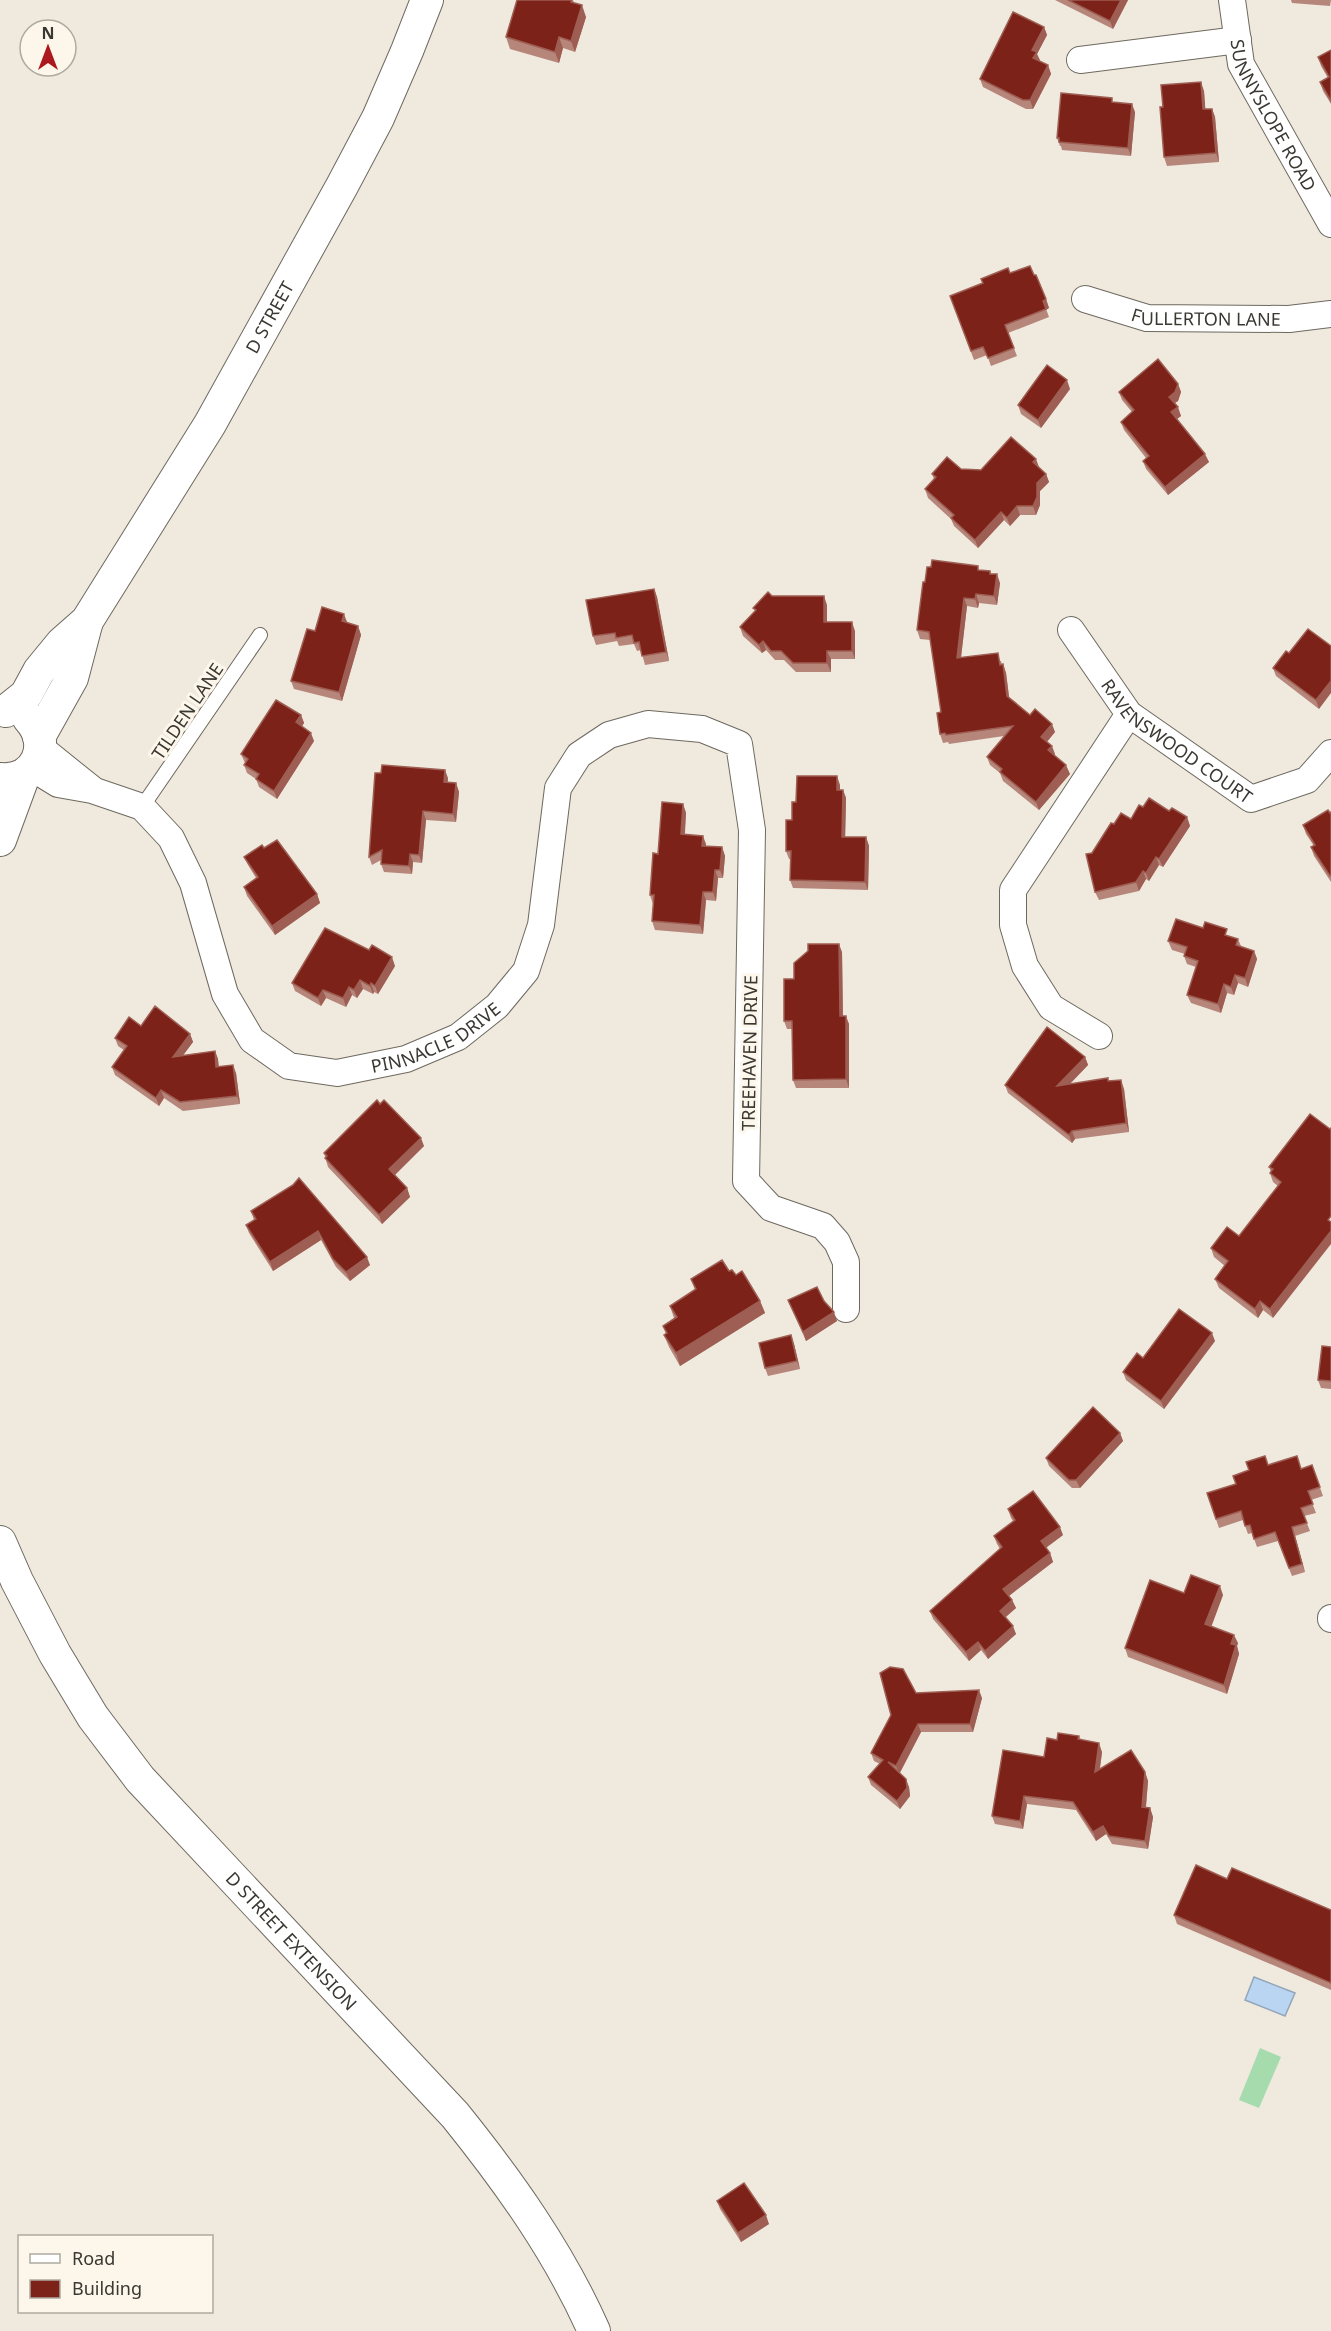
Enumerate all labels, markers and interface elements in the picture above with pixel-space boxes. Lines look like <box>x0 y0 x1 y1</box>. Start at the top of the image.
north arrow <box>18 18 78 78</box>
text: N <box>41 22 55 44</box>
street label: SUNNYSLOPE ROAD <box>1226 38 1322 195</box>
street label: D STREET <box>240 277 299 357</box>
street label: FULLERTON LANE <box>1129 302 1281 331</box>
street label: TILDEN LANE <box>146 658 228 764</box>
street label: RAVENSWOOD COURT <box>1096 674 1257 809</box>
street label: TREEHAVEN DRIVE <box>736 975 762 1131</box>
street label: PINNACLE DRIVE <box>369 996 505 1078</box>
street label: D STREET EXTENSION <box>221 1866 363 2015</box>
legend <box>18 2235 213 2313</box>
text: Road <box>72 2246 115 2270</box>
text: Building <box>72 2276 142 2300</box>

